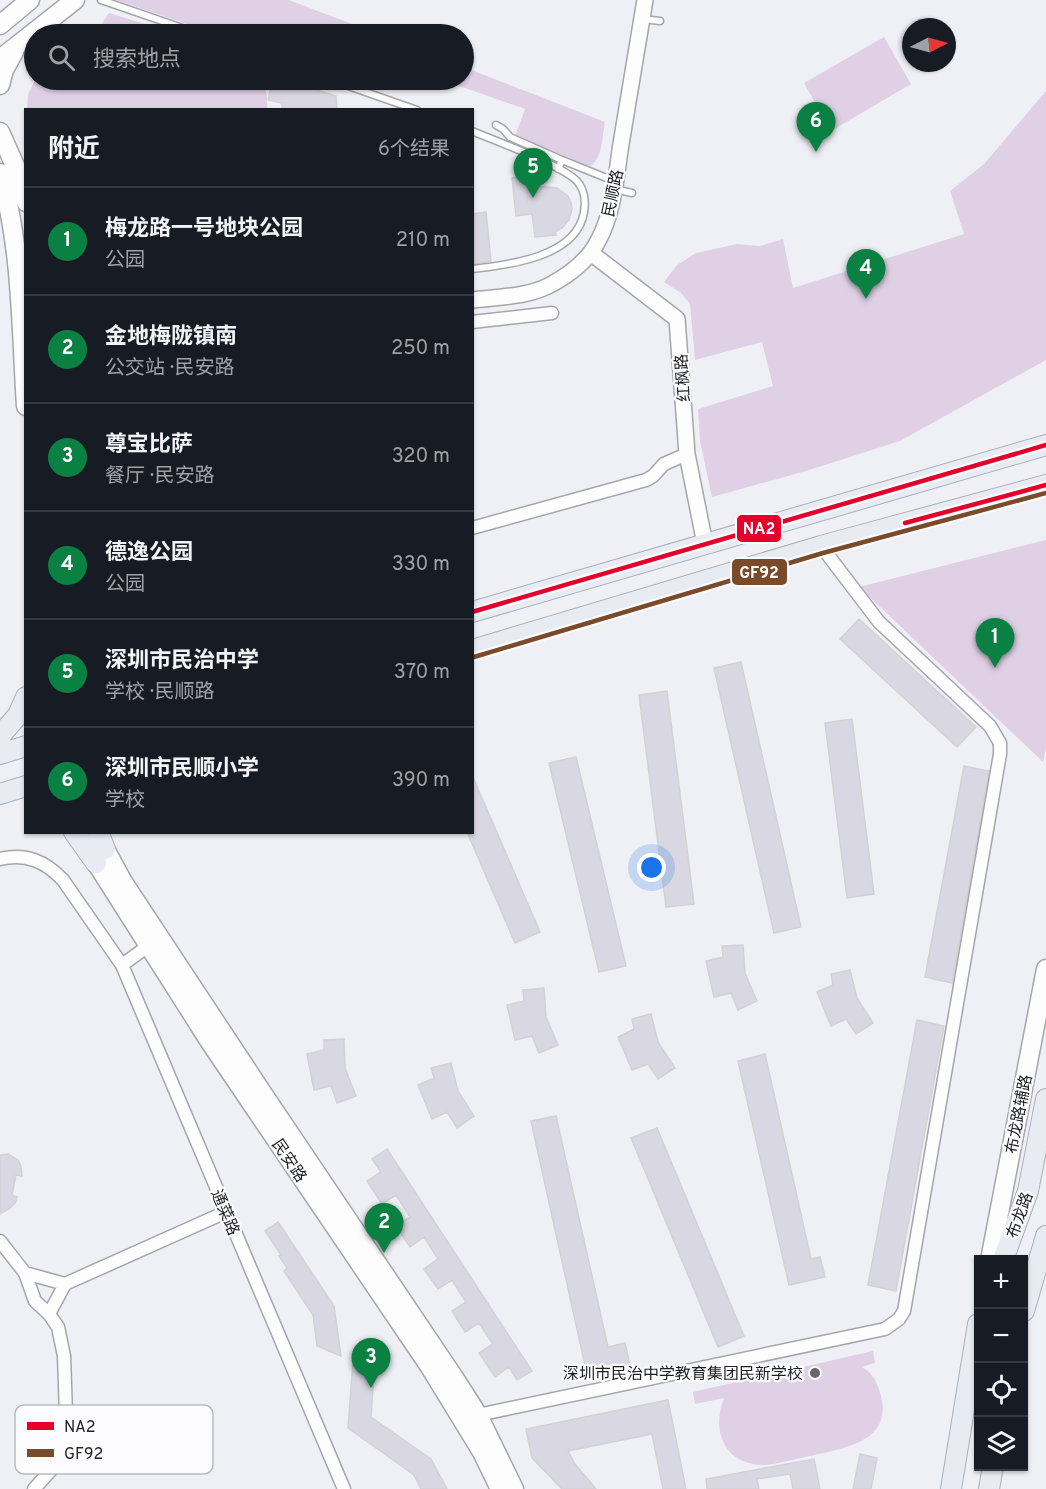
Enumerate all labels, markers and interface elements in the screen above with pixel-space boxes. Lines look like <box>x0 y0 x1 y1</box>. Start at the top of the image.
north arrow <box>902 18 956 72</box>
search box <box>24 24 474 90</box>
icon: search <box>45 41 78 74</box>
text: 搜索地点 <box>93 47 181 74</box>
pin: 6 <box>796 102 836 152</box>
text: 附近 <box>48 134 100 167</box>
text: 6个结果 <box>378 137 450 163</box>
pin: 5 <box>514 148 552 198</box>
street label: 民顺路 <box>599 168 629 219</box>
text: 梅龙路一号地块公园 <box>105 216 303 243</box>
text: 1 <box>64 228 72 254</box>
text: 210 m <box>396 228 450 254</box>
text: 公园 <box>105 248 145 274</box>
pin: 4 <box>846 250 886 299</box>
text: 金地梅陇镇南 <box>105 324 237 351</box>
text: 2 <box>61 336 74 362</box>
text: 250 m <box>391 336 450 362</box>
street label: 红枫路 <box>672 353 696 403</box>
text: 公交站 · 民安路 <box>105 356 234 382</box>
text: 尊宝比萨 <box>105 432 193 459</box>
text: 3 <box>62 444 74 470</box>
text: 320 m <box>392 444 450 470</box>
text: 餐厅 · 民安路 <box>105 464 214 490</box>
line badge: NA2 <box>736 514 782 543</box>
text: NA2 <box>743 520 775 540</box>
text: 德逸公园 <box>105 540 193 567</box>
text: 4 <box>61 552 74 578</box>
text: 330 m <box>392 552 450 578</box>
line badge: GF92 <box>731 558 788 586</box>
text: GF92 <box>739 564 779 584</box>
text: 公园 <box>105 572 145 598</box>
pin: 1 <box>976 618 1014 668</box>
text: 深圳市民治中学 <box>105 648 259 675</box>
text: 5 <box>61 660 74 686</box>
text: 370 m <box>394 660 450 686</box>
text: 学校 · 民顺路 <box>105 680 214 706</box>
text: 深圳市民顺小学 <box>105 756 259 783</box>
text: 6 <box>61 768 74 794</box>
text: 390 m <box>392 768 450 794</box>
text: 学校 <box>105 788 145 814</box>
your location <box>637 853 666 882</box>
street label: 布龙路辅路 <box>1003 1073 1037 1156</box>
street label: 民安路 <box>267 1136 310 1187</box>
street label: 通菜路 <box>206 1187 243 1239</box>
street label: 布龙路 <box>1003 1190 1038 1242</box>
pin: 2 <box>364 1204 404 1253</box>
map controls <box>974 1255 1028 1471</box>
button: + <box>974 1255 1028 1309</box>
button: − <box>974 1309 1028 1363</box>
pin: 3 <box>352 1338 391 1388</box>
button: locate <box>974 1363 1028 1417</box>
place label: 深圳市民治中学教育集团民新学校 <box>563 1365 803 1385</box>
marker: 深圳市民治中学教育集团民新学校 <box>808 1366 822 1380</box>
legend <box>15 1405 213 1474</box>
button: layers <box>974 1417 1028 1471</box>
text: NA2 <box>64 1418 96 1438</box>
text: GF92 <box>64 1445 103 1465</box>

